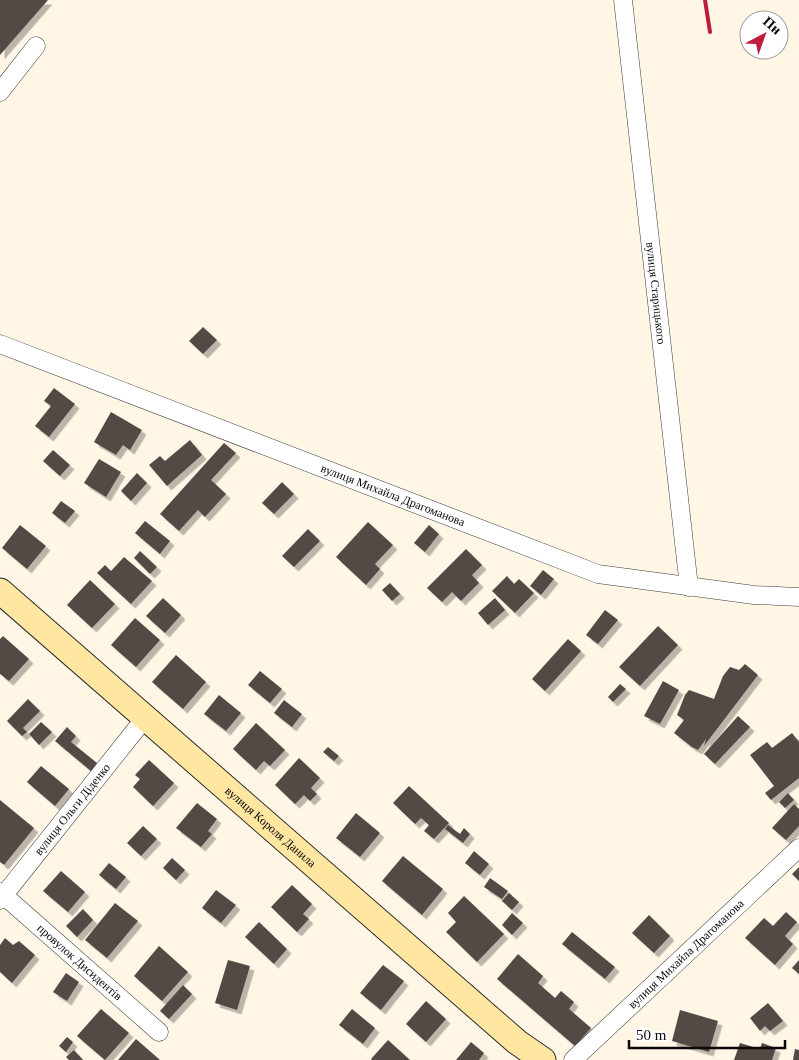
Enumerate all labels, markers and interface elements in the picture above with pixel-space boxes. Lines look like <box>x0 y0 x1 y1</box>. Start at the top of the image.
north arrow <box>739 10 789 60</box>
text: Пн <box>760 14 784 37</box>
street label: вулиця Старицького <box>643 241 669 345</box>
street label: вулиця Михайла Драгоманова <box>319 461 468 529</box>
street label: вулиця Ольги Діденко <box>32 761 113 858</box>
street label: вулиця Короля Данила <box>222 784 319 871</box>
street label: вулиця Михайла Драгоманова <box>625 896 747 1011</box>
street label: провулок Дисидентів <box>34 921 125 1003</box>
scale bar <box>629 1018 785 1050</box>
text: 50 m <box>636 1027 667 1043</box>

